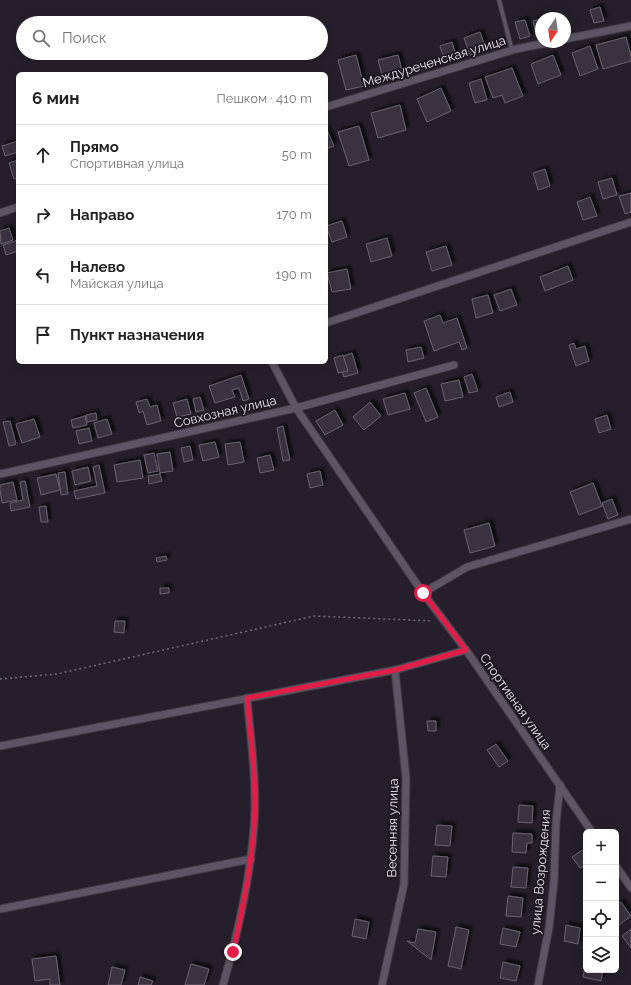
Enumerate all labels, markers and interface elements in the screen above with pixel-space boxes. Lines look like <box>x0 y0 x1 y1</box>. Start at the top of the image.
north arrow <box>535 12 571 48</box>
search box <box>16 16 328 60</box>
icon: search <box>30 27 52 49</box>
text: Поиск <box>62 29 107 47</box>
street label: Междуреченская улица <box>361 33 507 90</box>
text: 6 мин <box>32 88 79 108</box>
text: Пешком · 410 m <box>216 91 312 106</box>
text: Прямо <box>70 138 119 156</box>
icon: ahead <box>32 144 54 166</box>
text: 50 m <box>282 147 312 162</box>
text: Спортивная улица <box>70 156 184 171</box>
icon: right <box>32 204 54 226</box>
text: Направо <box>70 206 134 224</box>
text: 170 m <box>276 207 312 222</box>
text: Налево <box>70 258 125 276</box>
icon: left <box>32 264 54 286</box>
text: 190 m <box>276 267 312 282</box>
text: Майская улица <box>70 276 164 291</box>
icon: arrive <box>32 324 54 346</box>
text: Пункт назначения <box>70 326 204 344</box>
street label: Совхозная улица <box>172 392 278 431</box>
route start <box>414 584 432 602</box>
street label: Спортивная улица <box>477 650 554 752</box>
street label: Весенняя улица <box>384 778 401 878</box>
street label: улица Возрождения <box>528 809 553 935</box>
map controls <box>583 829 619 973</box>
button: + <box>583 829 619 865</box>
button: − <box>583 865 619 901</box>
button: locate <box>583 901 619 937</box>
button: layers <box>583 937 619 973</box>
route end <box>224 943 242 961</box>

